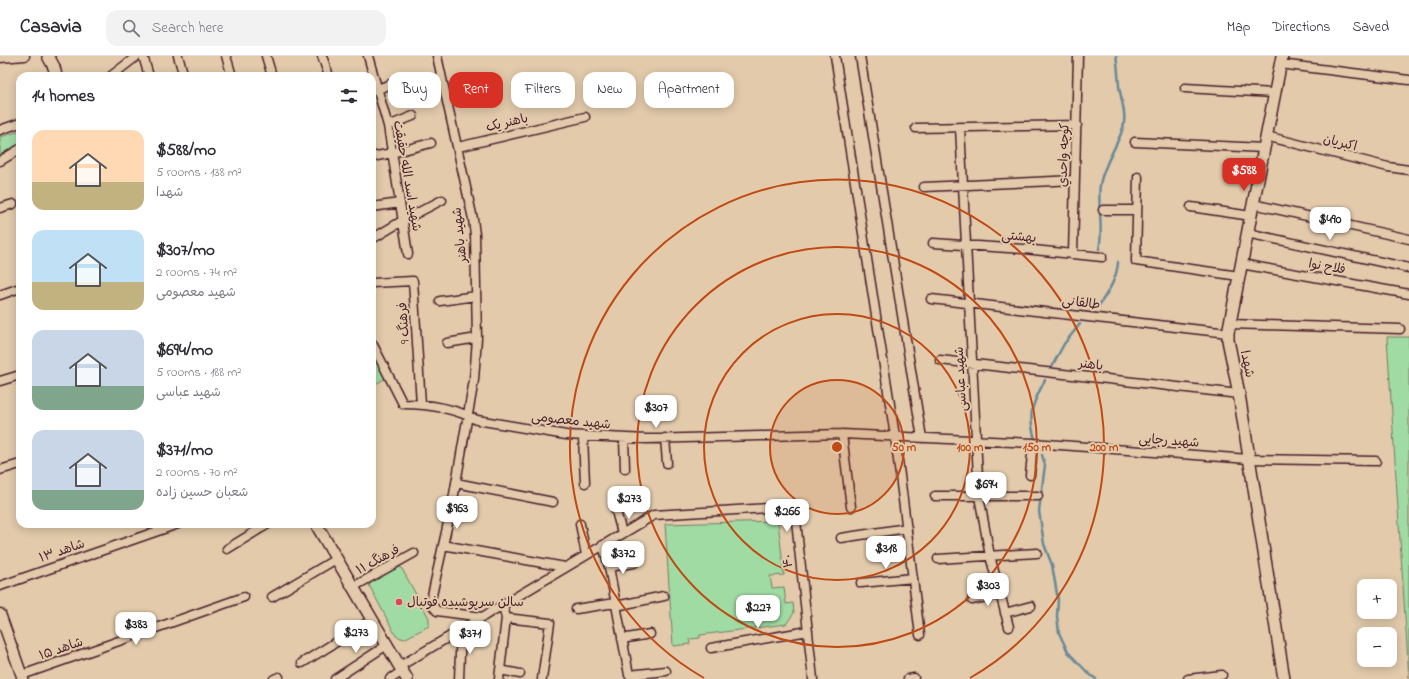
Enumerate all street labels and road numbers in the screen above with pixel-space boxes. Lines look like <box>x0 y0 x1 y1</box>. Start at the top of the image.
street label: باهنر یک <box>484 109 530 137</box>
street label: شهید اسد الله حقیقت <box>388 119 426 233</box>
street label: كوچه واحدي <box>1053 122 1075 187</box>
street label: اکبریان <box>1321 130 1359 156</box>
street label: شهید باهنر <box>448 206 472 265</box>
street label: بهشتی <box>1001 226 1037 248</box>
street label: فلاح نوا <box>1307 254 1347 280</box>
street label: طالقانی <box>1061 291 1101 315</box>
street label: فرهنگ 9 <box>393 302 415 344</box>
street label: شهید عباسی <box>950 346 972 412</box>
street label: شهدا <box>1235 349 1259 379</box>
street label: باهنر <box>1077 354 1104 376</box>
street label: شهید معصومی <box>530 407 612 435</box>
street label: شهید رجایی <box>1138 429 1200 453</box>
street label: شاهد ۱۳ <box>37 534 87 568</box>
street label: فرهنگ ۱۱ <box>353 540 403 580</box>
street label: ۴۰ <box>778 553 798 569</box>
street label: شاهد ۱۵ <box>36 633 86 665</box>

